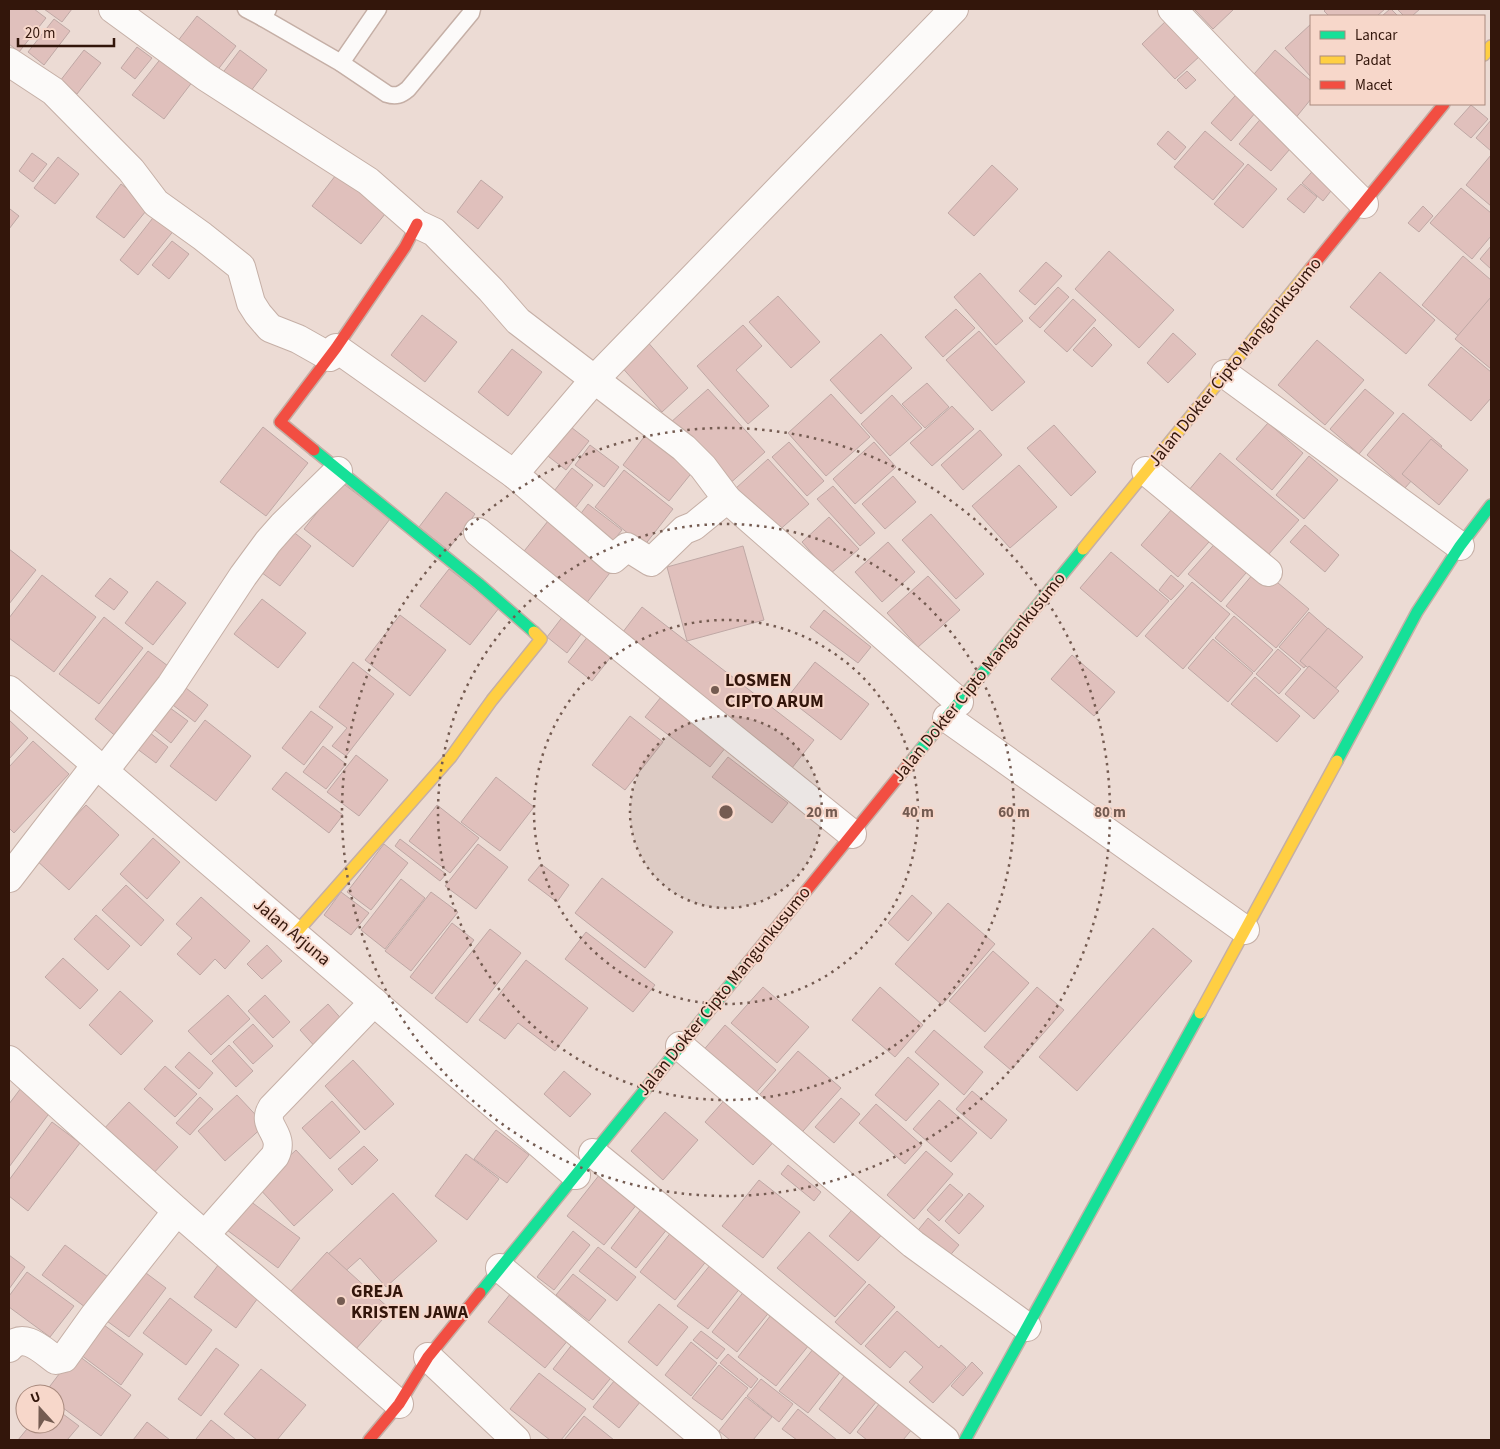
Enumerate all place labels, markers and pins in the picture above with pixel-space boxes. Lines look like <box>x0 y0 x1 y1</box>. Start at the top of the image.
place label: LOSMEN CIPTO ARUM <box>725 668 824 714</box>
marker: LOSMEN CIPTO ARUM <box>709 684 721 696</box>
centre of rings <box>717 803 735 821</box>
place label: GREJA KRISTEN JAWA <box>351 1279 469 1325</box>
marker: GREJA KRISTEN JAWA <box>335 1295 347 1307</box>

